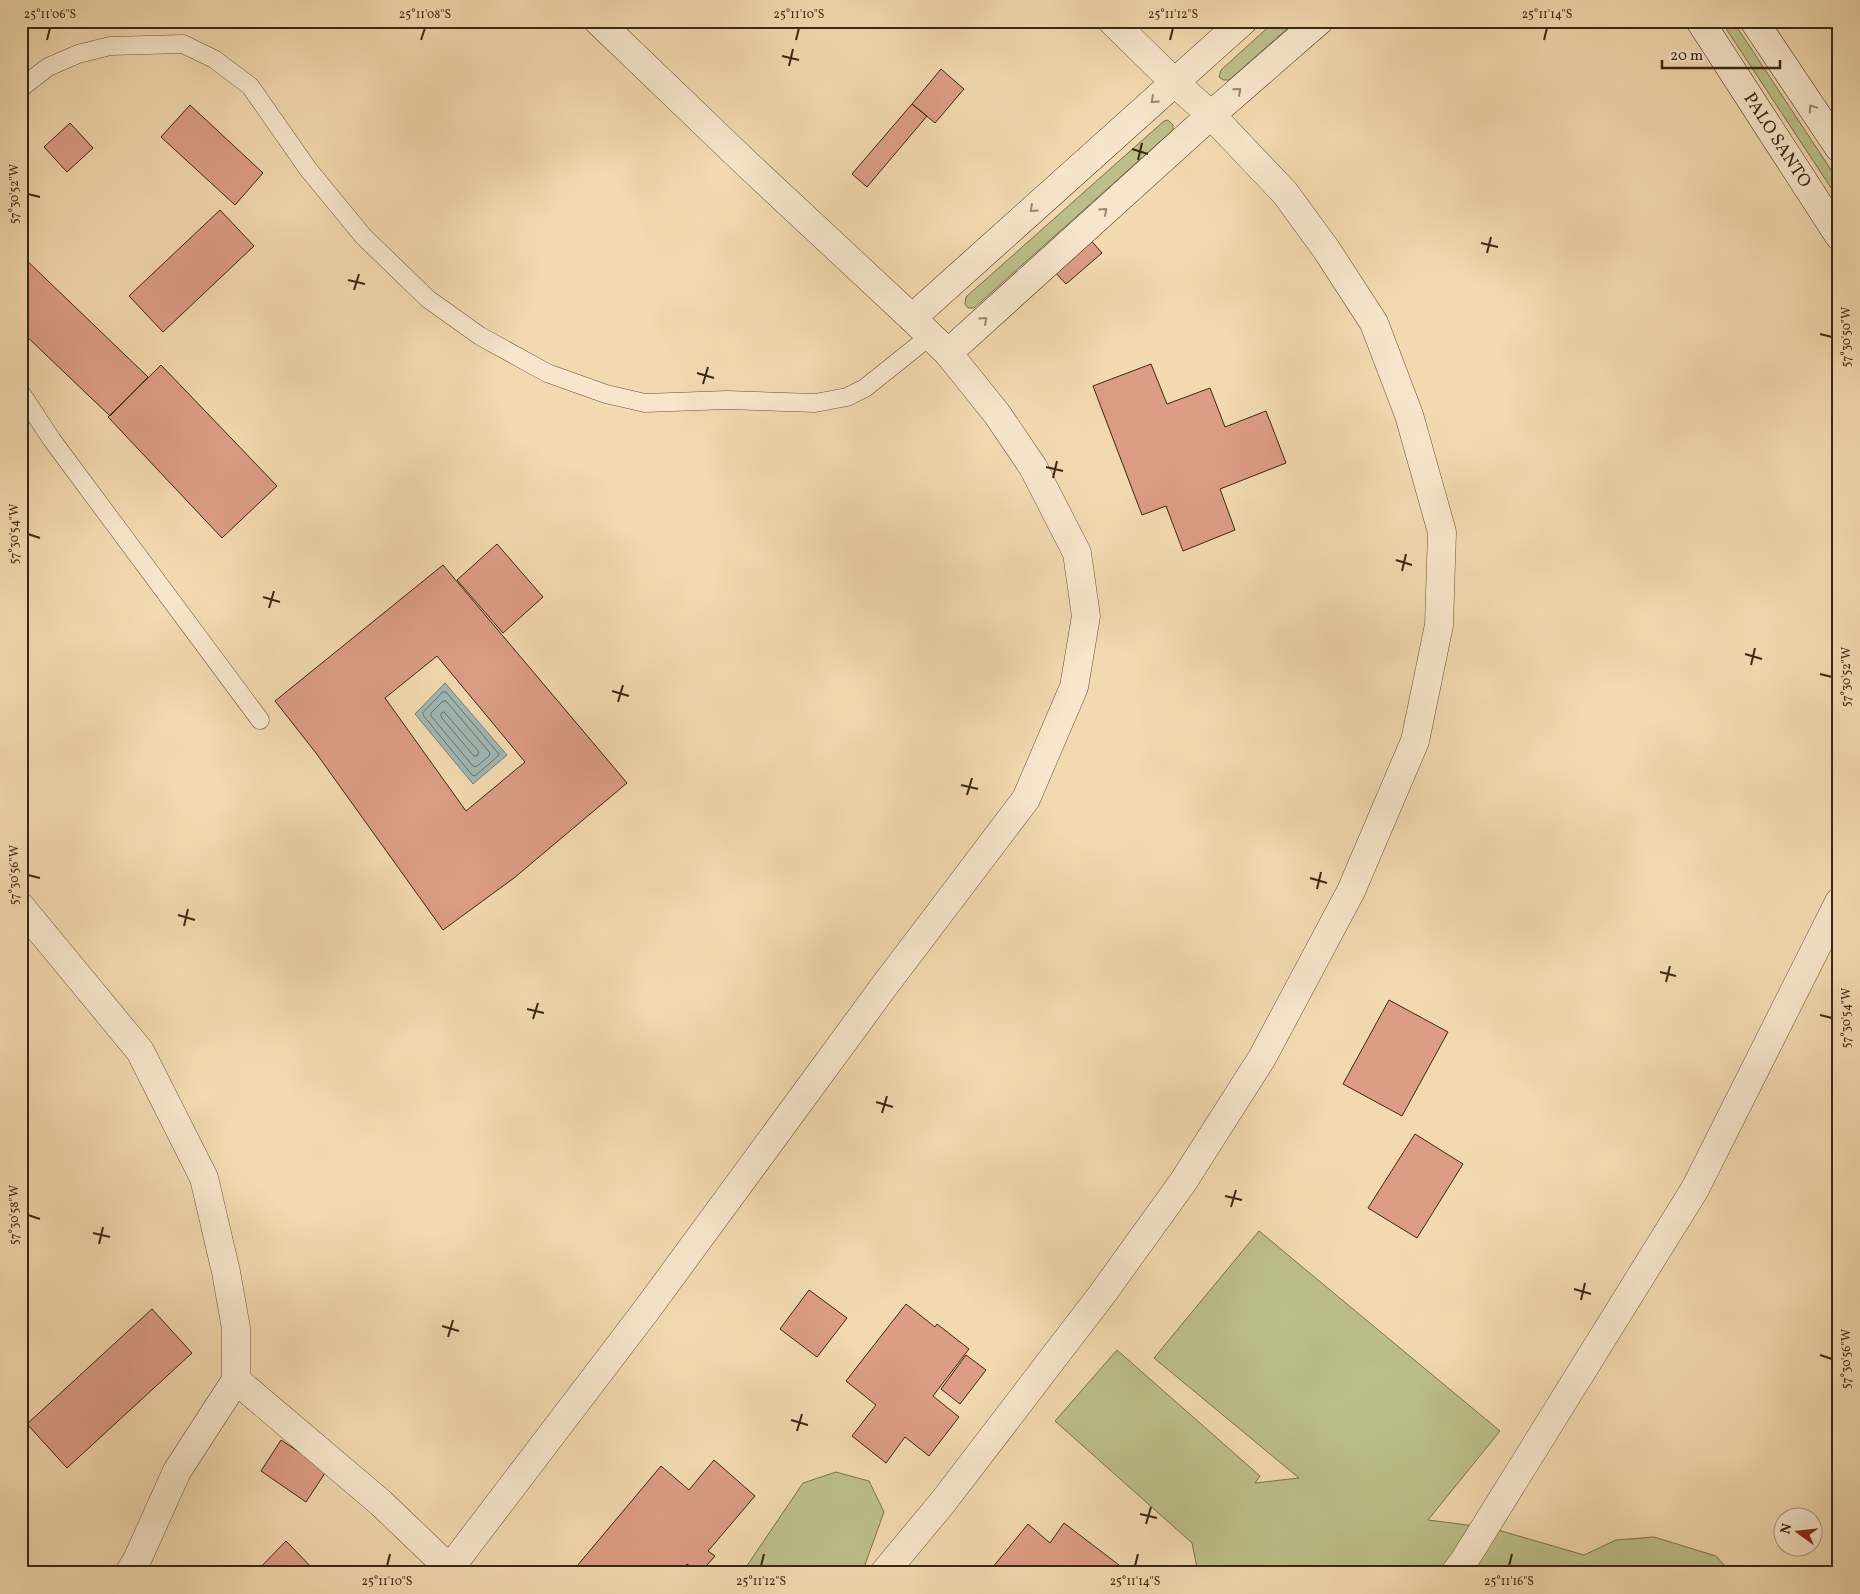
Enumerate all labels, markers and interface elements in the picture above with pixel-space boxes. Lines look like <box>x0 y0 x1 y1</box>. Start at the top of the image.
text: 25°11'06"S <box>24 7 76 23</box>
text: 25°11'08"S <box>399 7 451 23</box>
text: 25°11'10"S <box>774 7 824 23</box>
text: 25°11'12"S <box>1148 7 1198 23</box>
text: 25°11'14"S <box>1522 7 1572 23</box>
scale bar <box>1662 38 1780 70</box>
text: 20 m <box>1670 46 1703 67</box>
one-way arrow <box>1233 88 1242 97</box>
street label: PALO SANTO <box>1737 88 1817 193</box>
one-way arrow <box>1150 94 1159 103</box>
one-way arrow <box>1809 104 1818 113</box>
text: 57°30'52"W <box>7 164 23 224</box>
one-way arrow <box>1030 203 1039 212</box>
one-way arrow <box>1099 208 1108 217</box>
text: 57°30'50"W <box>1839 307 1855 367</box>
one-way arrow <box>979 317 988 326</box>
text: 57°30'54"W <box>7 504 23 564</box>
text: 57°30'52"W <box>1839 647 1855 707</box>
text: 57°30'56"W <box>7 845 23 905</box>
text: 57°30'54"W <box>1839 988 1855 1048</box>
text: 57°30'58"W <box>7 1185 23 1245</box>
text: 57°30'56"W <box>1839 1329 1855 1389</box>
north arrow <box>1772 1506 1822 1556</box>
text: N <box>1776 1522 1797 1536</box>
text: 25°11'10"S <box>362 1574 412 1590</box>
text: 25°11'12"S <box>736 1574 786 1590</box>
text: 25°11'14"S <box>1110 1574 1160 1590</box>
text: 25°11'16"S <box>1484 1574 1534 1590</box>

